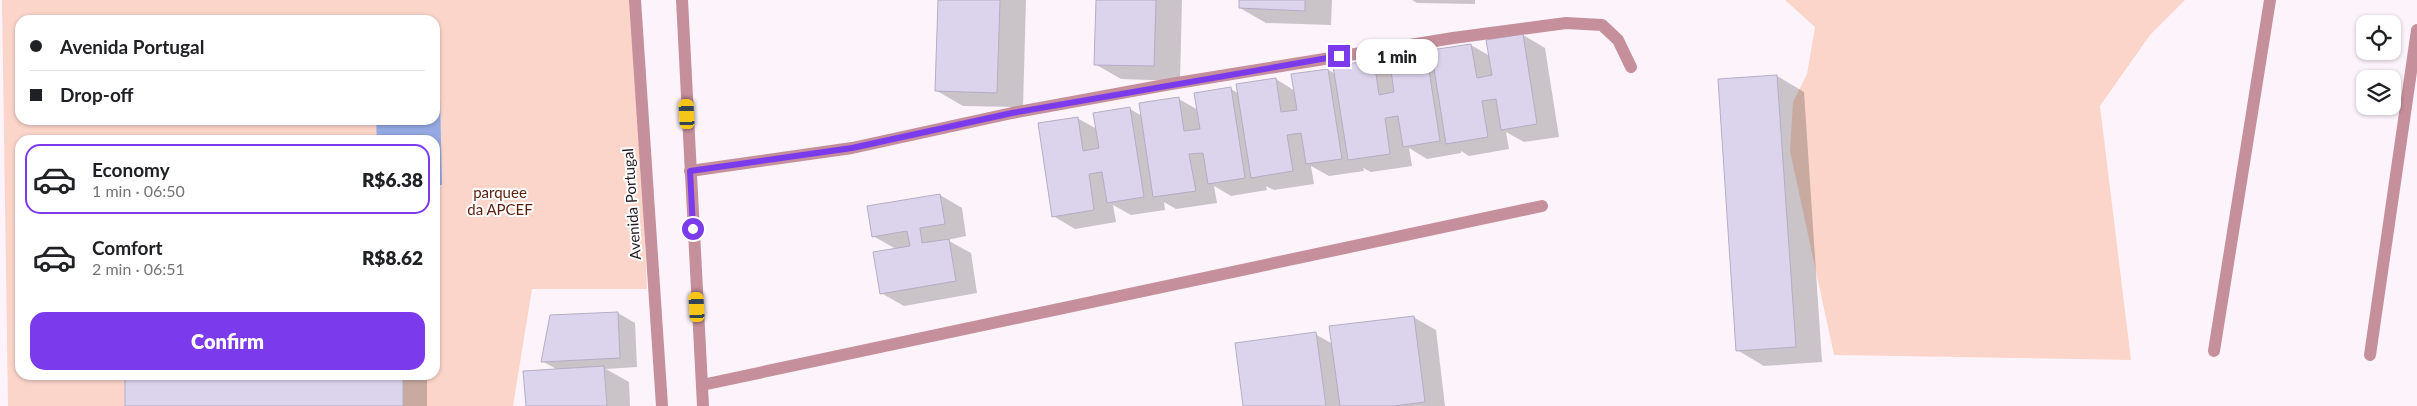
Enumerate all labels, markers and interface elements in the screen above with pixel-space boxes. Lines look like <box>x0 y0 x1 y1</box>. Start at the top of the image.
map controls <box>2356 15 2401 115</box>
button: locate <box>2356 15 2401 60</box>
text: Avenida Portugal <box>60 35 204 58</box>
callout: 1 min <box>1356 38 1439 74</box>
route end <box>1328 45 1350 67</box>
text: 1 min <box>1377 47 1417 66</box>
button: layers <box>2356 70 2401 115</box>
text: Drop-off <box>60 83 134 106</box>
car <box>678 99 695 129</box>
street label: Avenida Portugal <box>618 148 644 260</box>
icon: car <box>32 157 77 202</box>
text: Economy <box>92 158 170 181</box>
text: R$6.38 <box>362 168 423 191</box>
text: 1 min · 06:50 <box>92 181 185 200</box>
park label: parquee da APCEF <box>467 183 533 218</box>
route start <box>682 218 704 240</box>
icon: car <box>32 235 77 280</box>
text: Comfort <box>92 236 163 259</box>
text: R$8.62 <box>362 246 423 269</box>
text: 2 min · 06:51 <box>92 259 185 278</box>
car <box>688 292 705 322</box>
button: Confirm <box>30 312 425 370</box>

